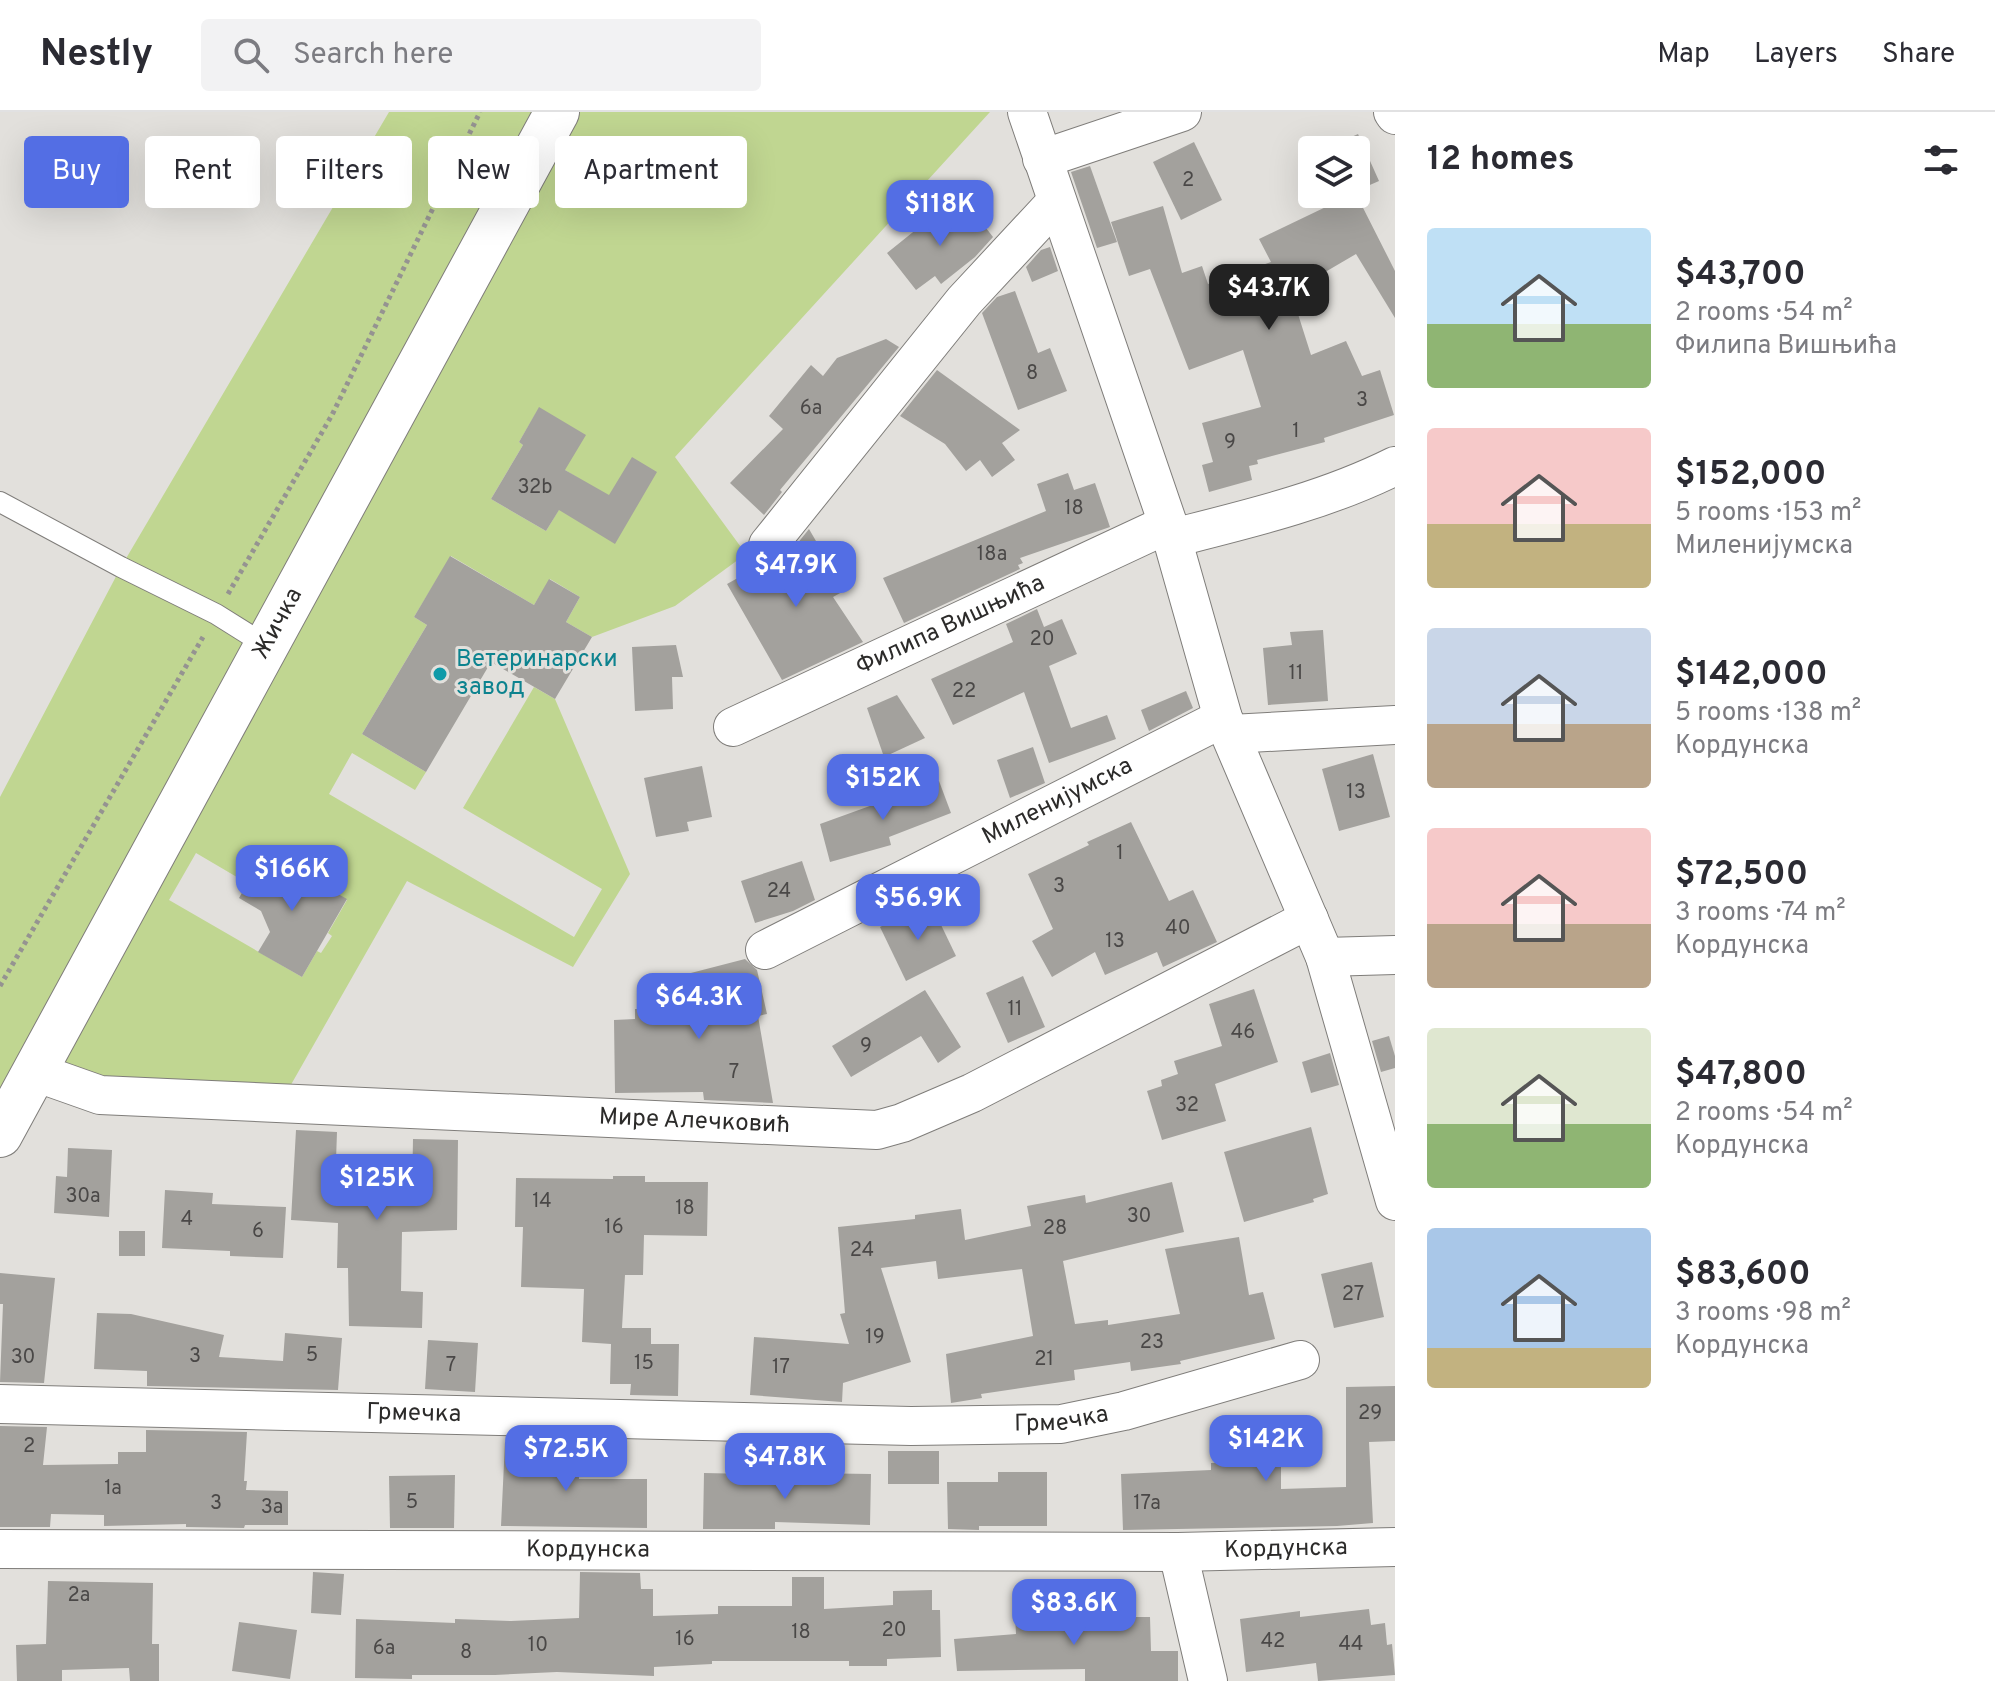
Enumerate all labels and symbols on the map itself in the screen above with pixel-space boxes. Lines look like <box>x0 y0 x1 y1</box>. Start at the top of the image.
house number: 2 <box>1182 168 1194 194</box>
pin: $118K <box>884 180 996 248</box>
pin: $43.7K <box>1204 264 1334 332</box>
house number: 8 <box>1026 361 1038 387</box>
house number: 3 <box>1356 388 1368 414</box>
house number: 6a <box>800 396 822 422</box>
house number: 1 <box>1292 419 1300 445</box>
house number: 9 <box>1224 430 1236 456</box>
house number: 32b <box>517 475 553 501</box>
house number: 18 <box>1064 496 1084 522</box>
pin: $47.9K <box>731 541 861 609</box>
house number: 18a <box>977 542 1007 568</box>
street label: Филипа Вишњића <box>851 569 1050 682</box>
street label: Жичка <box>247 583 310 665</box>
house number: 20 <box>1029 627 1055 653</box>
place label: Ветеринарски завод <box>456 645 618 703</box>
house number: 11 <box>1289 661 1303 687</box>
marker: Ветеринарски завод <box>431 665 449 683</box>
house number: 22 <box>952 679 976 705</box>
street label: Миленијумска <box>977 751 1138 852</box>
pin: $152K <box>827 754 939 822</box>
house number: 13 <box>1346 780 1366 806</box>
house number: 1 <box>1116 841 1124 867</box>
pin: $166K <box>236 845 348 913</box>
pin: $56.9K <box>853 874 983 942</box>
house number: 3 <box>1053 874 1065 900</box>
house number: 24 <box>767 879 791 905</box>
house number: 40 <box>1165 916 1191 942</box>
house number: 13 <box>1105 929 1125 955</box>
pin: $64.3K <box>634 973 764 1041</box>
house number: 11 <box>1008 997 1022 1023</box>
house number: 46 <box>1231 1020 1255 1046</box>
house number: 9 <box>860 1034 872 1060</box>
house number: 7 <box>729 1060 739 1086</box>
house number: 32 <box>1175 1093 1199 1119</box>
street label: Мире Алечковић <box>598 1102 791 1141</box>
pin: $125K <box>321 1154 433 1222</box>
house number: 30a <box>65 1184 101 1210</box>
house number: 14 <box>532 1189 552 1215</box>
house number: 18 <box>675 1196 695 1222</box>
house number: 30 <box>1127 1204 1151 1230</box>
house number: 4 <box>181 1207 193 1233</box>
house number: 16 <box>604 1215 624 1241</box>
house number: 28 <box>1043 1216 1067 1242</box>
house number: 6 <box>252 1219 264 1245</box>
house number: 24 <box>850 1238 874 1264</box>
house number: 27 <box>1342 1282 1364 1308</box>
house number: 19 <box>865 1325 885 1351</box>
house number: 23 <box>1140 1330 1164 1356</box>
house number: 5 <box>306 1343 318 1369</box>
house number: 3 <box>189 1344 201 1370</box>
house number: 30 <box>11 1345 35 1371</box>
house number: 21 <box>1034 1347 1054 1373</box>
house number: 15 <box>634 1351 654 1377</box>
house number: 7 <box>446 1353 456 1379</box>
house number: 17 <box>772 1355 790 1381</box>
street label: Грмечка <box>366 1398 462 1430</box>
street label: Грмечка <box>1014 1400 1111 1440</box>
house number: 29 <box>1358 1401 1382 1427</box>
pin: $142K <box>1210 1415 1322 1483</box>
pin: $72.5K <box>501 1425 631 1493</box>
pin: $47.8K <box>720 1433 850 1501</box>
house number: 2 <box>23 1434 35 1460</box>
house number: 1a <box>104 1476 122 1502</box>
house number: 5 <box>406 1490 418 1516</box>
house number: 3 <box>210 1491 222 1517</box>
house number: 17a <box>1133 1491 1161 1517</box>
house number: 3a <box>261 1495 283 1521</box>
street label: Кордунска <box>1224 1533 1348 1566</box>
street label: Кордунска <box>526 1535 650 1566</box>
pin: $83.6K <box>1009 1579 1139 1647</box>
house number: 2a <box>68 1583 90 1609</box>
house number: 20 <box>881 1618 907 1644</box>
house number: 18 <box>791 1620 811 1646</box>
house number: 16 <box>675 1627 695 1653</box>
house number: 42 <box>1261 1629 1285 1655</box>
house number: 44 <box>1339 1632 1363 1658</box>
house number: 10 <box>528 1633 548 1659</box>
house number: 6a <box>373 1636 395 1662</box>
house number: 8 <box>460 1640 472 1666</box>

